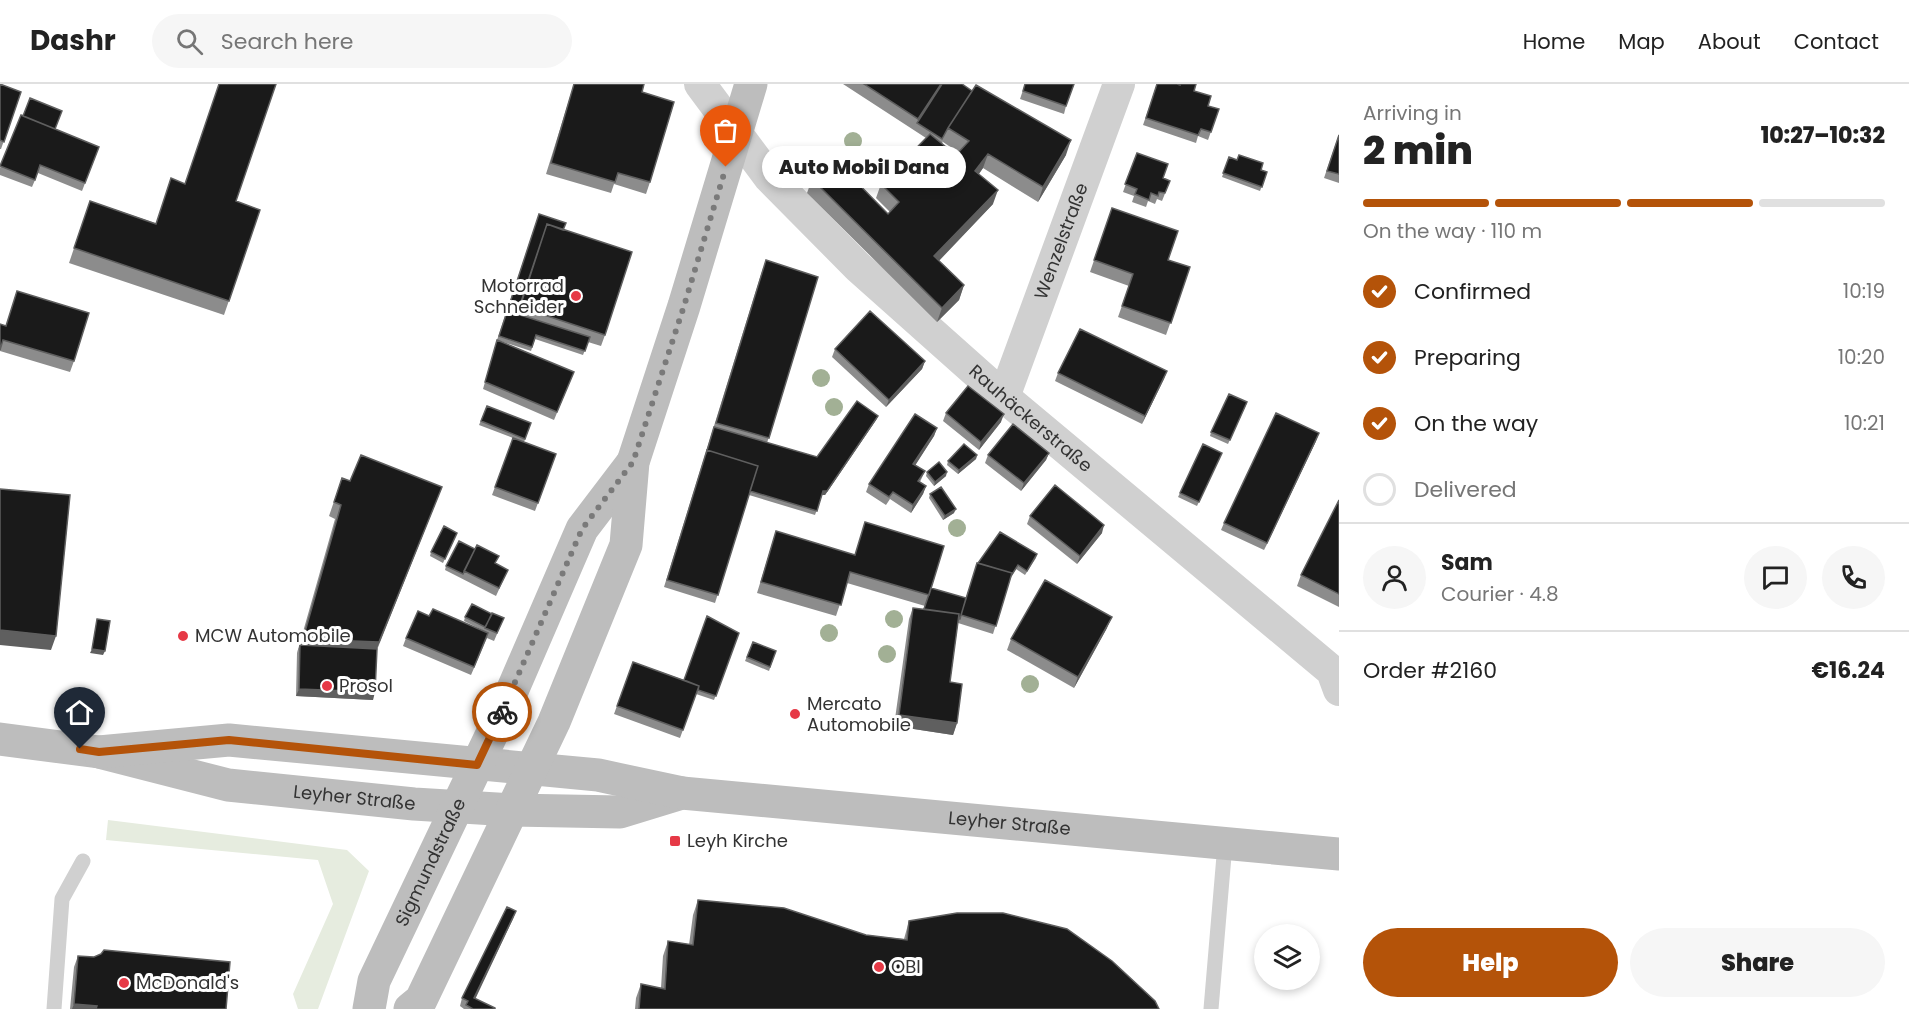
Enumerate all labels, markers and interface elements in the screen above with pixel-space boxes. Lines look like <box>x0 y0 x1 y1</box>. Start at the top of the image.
search box <box>152 14 572 68</box>
text: Dashr <box>30 21 116 60</box>
icon: search <box>173 25 206 58</box>
text: Search here <box>221 26 353 57</box>
text: Home <box>1523 27 1585 56</box>
text: Map <box>1618 27 1665 56</box>
text: About <box>1698 27 1761 56</box>
text: Contact <box>1794 27 1879 56</box>
text: Arriving in <box>1363 99 1462 127</box>
pin <box>700 105 751 167</box>
icon: bag <box>709 114 742 147</box>
text: 10:27–10:32 <box>1761 120 1885 151</box>
text: 2 min <box>1363 123 1473 178</box>
callout: Auto Mobil Dana <box>762 146 966 188</box>
text: Auto Mobil Dana <box>779 153 949 181</box>
street label: Wenzelstraße <box>1028 179 1094 303</box>
text: On the way · 110 m <box>1363 217 1542 245</box>
place label: Motorrad Schneider <box>474 273 564 319</box>
icon: check <box>1363 275 1396 308</box>
text: Confirmed <box>1414 276 1531 307</box>
text: 10:19 <box>1843 277 1885 305</box>
marker: Motorrad Schneider <box>569 289 583 303</box>
icon: check <box>1363 341 1396 374</box>
text: Preparing <box>1414 342 1521 373</box>
text: 10:20 <box>1838 343 1885 371</box>
street label: Rauhäckerstraße <box>964 359 1098 478</box>
icon: check <box>1363 407 1396 440</box>
text: On the way <box>1414 408 1538 439</box>
text: 10:21 <box>1844 409 1885 437</box>
text: Delivered <box>1414 474 1517 505</box>
button: person <box>1363 546 1426 609</box>
button: chat <box>1744 546 1807 609</box>
button: phone <box>1822 546 1885 609</box>
text: Sam <box>1441 547 1493 578</box>
text: Courier · 4.8 <box>1441 580 1559 608</box>
place label: MCW Automobile <box>195 623 351 648</box>
marker: MCW Automobile <box>176 629 190 643</box>
text: Order #2160 <box>1363 655 1497 686</box>
text: €16.24 <box>1812 655 1885 686</box>
place label: Prosol <box>339 673 393 698</box>
marker: Prosol <box>320 679 334 693</box>
courier <box>472 682 532 742</box>
pin <box>54 687 105 749</box>
place label: Mercato Automobile <box>807 691 911 737</box>
icon: home <box>63 696 96 729</box>
icon: bike <box>486 696 519 729</box>
marker: Mercato Automobile <box>788 707 802 721</box>
street label: Leyher Straße <box>292 779 417 816</box>
street label: Sigmundstraße <box>389 794 471 930</box>
street label: Leyher Straße <box>947 805 1072 841</box>
place label: Leyh Kirche <box>687 828 788 853</box>
marker: Leyh Kirche <box>668 834 682 848</box>
map controls <box>1254 924 1320 990</box>
button: layers <box>1254 924 1320 990</box>
button: Help <box>1363 928 1618 997</box>
button: Share <box>1630 928 1885 997</box>
place label: OBI <box>891 954 921 979</box>
marker: OBI <box>872 960 886 974</box>
place label: McDonald's <box>136 970 239 995</box>
marker: McDonald's <box>117 976 131 990</box>

